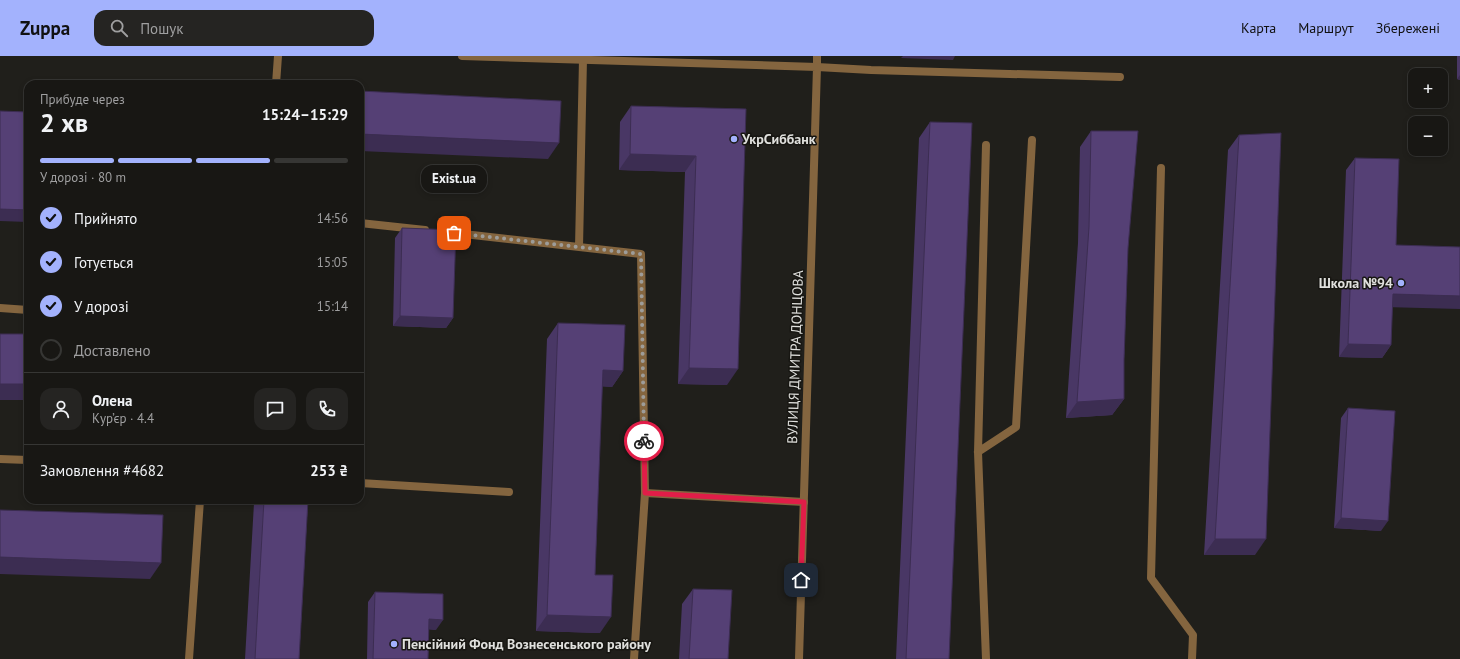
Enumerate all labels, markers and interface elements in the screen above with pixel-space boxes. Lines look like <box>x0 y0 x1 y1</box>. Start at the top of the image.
search box <box>94 10 374 46</box>
text: Zuppa <box>20 16 70 40</box>
icon: search <box>108 17 130 39</box>
text: Пошук <box>140 19 183 38</box>
text: Карта <box>1241 19 1276 37</box>
text: Маршрут <box>1298 19 1354 37</box>
text: Збережені <box>1376 19 1440 37</box>
map controls <box>1408 68 1448 156</box>
button: + <box>1408 68 1448 108</box>
text: Прибуде через <box>40 91 125 108</box>
text: 15:24–15:29 <box>262 105 348 124</box>
text: 2 хв <box>40 106 88 139</box>
button: − <box>1408 116 1448 156</box>
place label: УкрСиббанк <box>741 130 816 148</box>
marker: УкрСиббанк <box>729 134 739 144</box>
callout: Exist.ua <box>421 165 487 193</box>
text: У дорозі · 80 m <box>40 169 126 186</box>
text: Exist.ua <box>432 170 476 187</box>
icon: check <box>40 207 62 229</box>
text: Прийнято <box>74 209 137 228</box>
text: 14:56 <box>317 210 348 227</box>
pin <box>437 216 471 250</box>
icon: bag <box>443 222 465 244</box>
icon: check <box>40 251 62 273</box>
text: Готується <box>74 253 133 272</box>
text: 15:05 <box>317 254 348 271</box>
street label: ВУЛИЦЯ ДМИТРА ДОНЦОВА <box>783 269 807 444</box>
place label: Школа №94 <box>1319 274 1393 292</box>
marker: Школа №94 <box>1396 278 1406 288</box>
icon: check <box>40 295 62 317</box>
text: У дорозі <box>74 297 129 316</box>
text: 15:14 <box>317 298 348 315</box>
text: Доставлено <box>74 341 150 360</box>
button: person <box>40 388 82 430</box>
button: chat <box>254 388 296 430</box>
button: phone <box>306 388 348 430</box>
text: Олена <box>92 391 132 410</box>
text: Кур’єр · 4.4 <box>92 410 154 427</box>
courier <box>624 421 664 461</box>
icon: bike <box>633 430 655 452</box>
text: Замовлення #4682 <box>40 461 164 480</box>
text: 253 ₴ <box>310 461 348 480</box>
pin <box>784 563 818 597</box>
icon: home <box>790 569 812 591</box>
place label: Пенсійний Фонд Вознесенського району <box>402 635 651 653</box>
marker: Пенсійний Фонд Вознесенського району <box>389 639 399 649</box>

